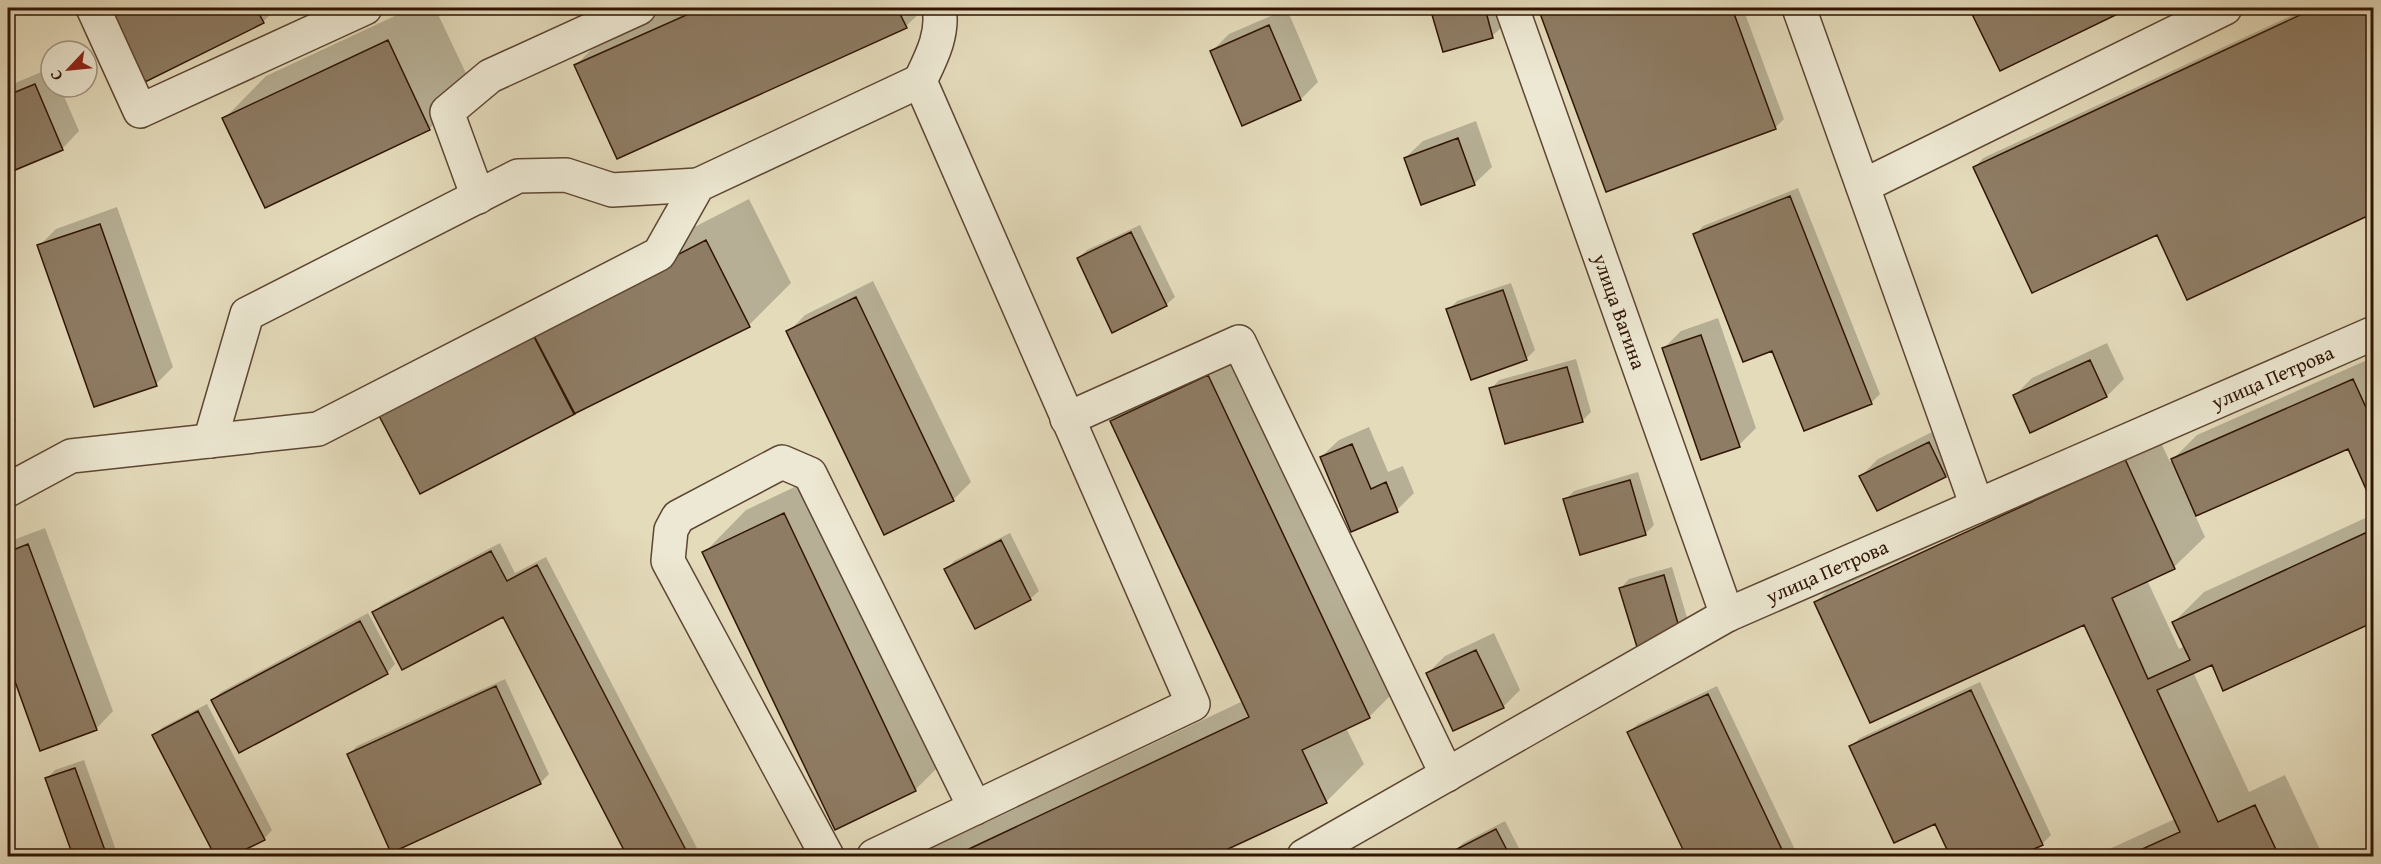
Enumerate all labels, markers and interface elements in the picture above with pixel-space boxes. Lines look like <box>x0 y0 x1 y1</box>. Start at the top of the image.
north arrow <box>39 39 99 99</box>
text: С <box>43 66 68 85</box>
street label: улица Вагина <box>1586 249 1654 374</box>
street label: улица Петрова <box>2206 337 2339 417</box>
street label: улица Петрова <box>1760 531 1893 611</box>

